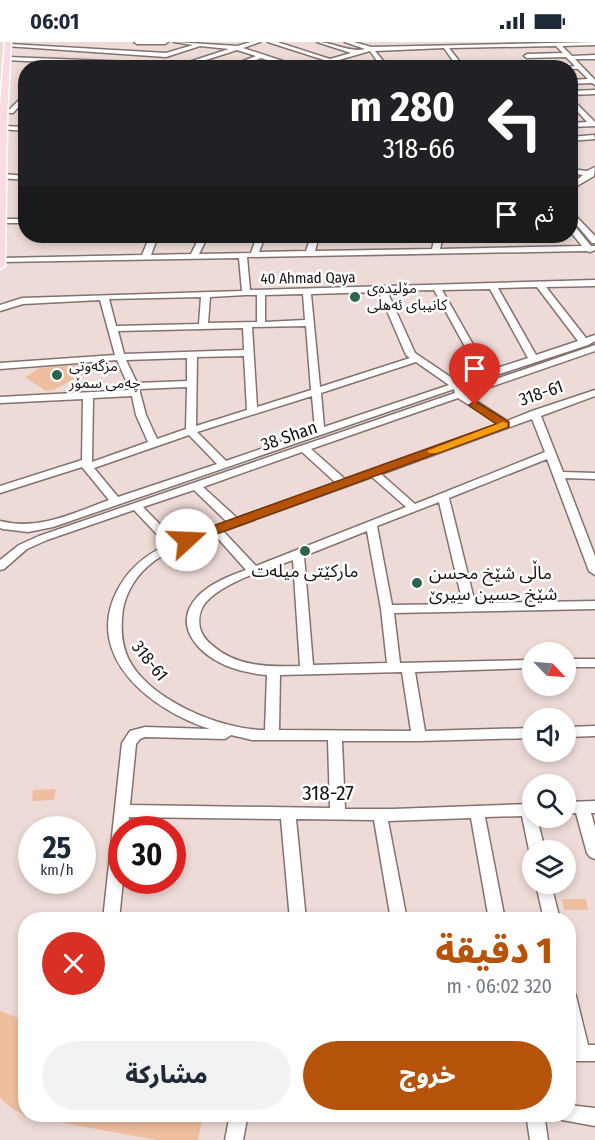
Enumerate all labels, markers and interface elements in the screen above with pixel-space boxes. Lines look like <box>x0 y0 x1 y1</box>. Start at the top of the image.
text: 06:01 <box>30 8 79 35</box>
text: 280 m <box>350 82 455 132</box>
icon: left <box>476 84 554 162</box>
text: 318-66 <box>383 133 455 165</box>
icon: arrive <box>490 198 523 231</box>
text: ثم <box>535 201 554 228</box>
street label: 40 Ahmad Qaya <box>260 268 356 288</box>
place label: مۆلیدەی کانیبای ئەهلی <box>367 279 448 314</box>
marker: مۆلیدەی کانیبای ئەهلی <box>348 290 362 304</box>
pin <box>449 343 500 405</box>
icon: arrive <box>458 352 491 385</box>
place label: مزگەوتی چەمی سمۆر <box>68 357 141 393</box>
marker: مزگەوتی چەمی سمۆر <box>50 368 64 382</box>
street label: 318-61 <box>516 375 566 411</box>
street label: 38 Shan <box>258 416 320 456</box>
position arrow <box>155 508 219 572</box>
marker: مارکێتی میلەت <box>298 544 312 558</box>
place label: مارکێتی میلەت <box>251 560 359 582</box>
place label: ماڵی شێخ محسن شێخ حسین سیرێ <box>429 560 557 607</box>
marker: ماڵی شێخ محسن شێخ حسین سیرێ <box>410 576 424 590</box>
street label: 318-61 <box>127 636 173 686</box>
north arrow <box>522 642 576 696</box>
map controls <box>522 642 576 894</box>
button: sound <box>522 708 576 762</box>
button: search <box>522 774 576 828</box>
street label: 318-27 <box>302 780 354 806</box>
speed limit sign: 30 <box>108 816 186 894</box>
text: 25 <box>43 830 71 866</box>
button: layers <box>522 840 576 894</box>
text: km/h <box>40 861 74 879</box>
text: 1 دقيقة <box>435 929 552 973</box>
button: close <box>42 932 105 995</box>
text: 320 m · 06:02 <box>447 974 552 998</box>
button: مشاركة <box>42 1041 291 1110</box>
button: خروج <box>303 1041 552 1110</box>

